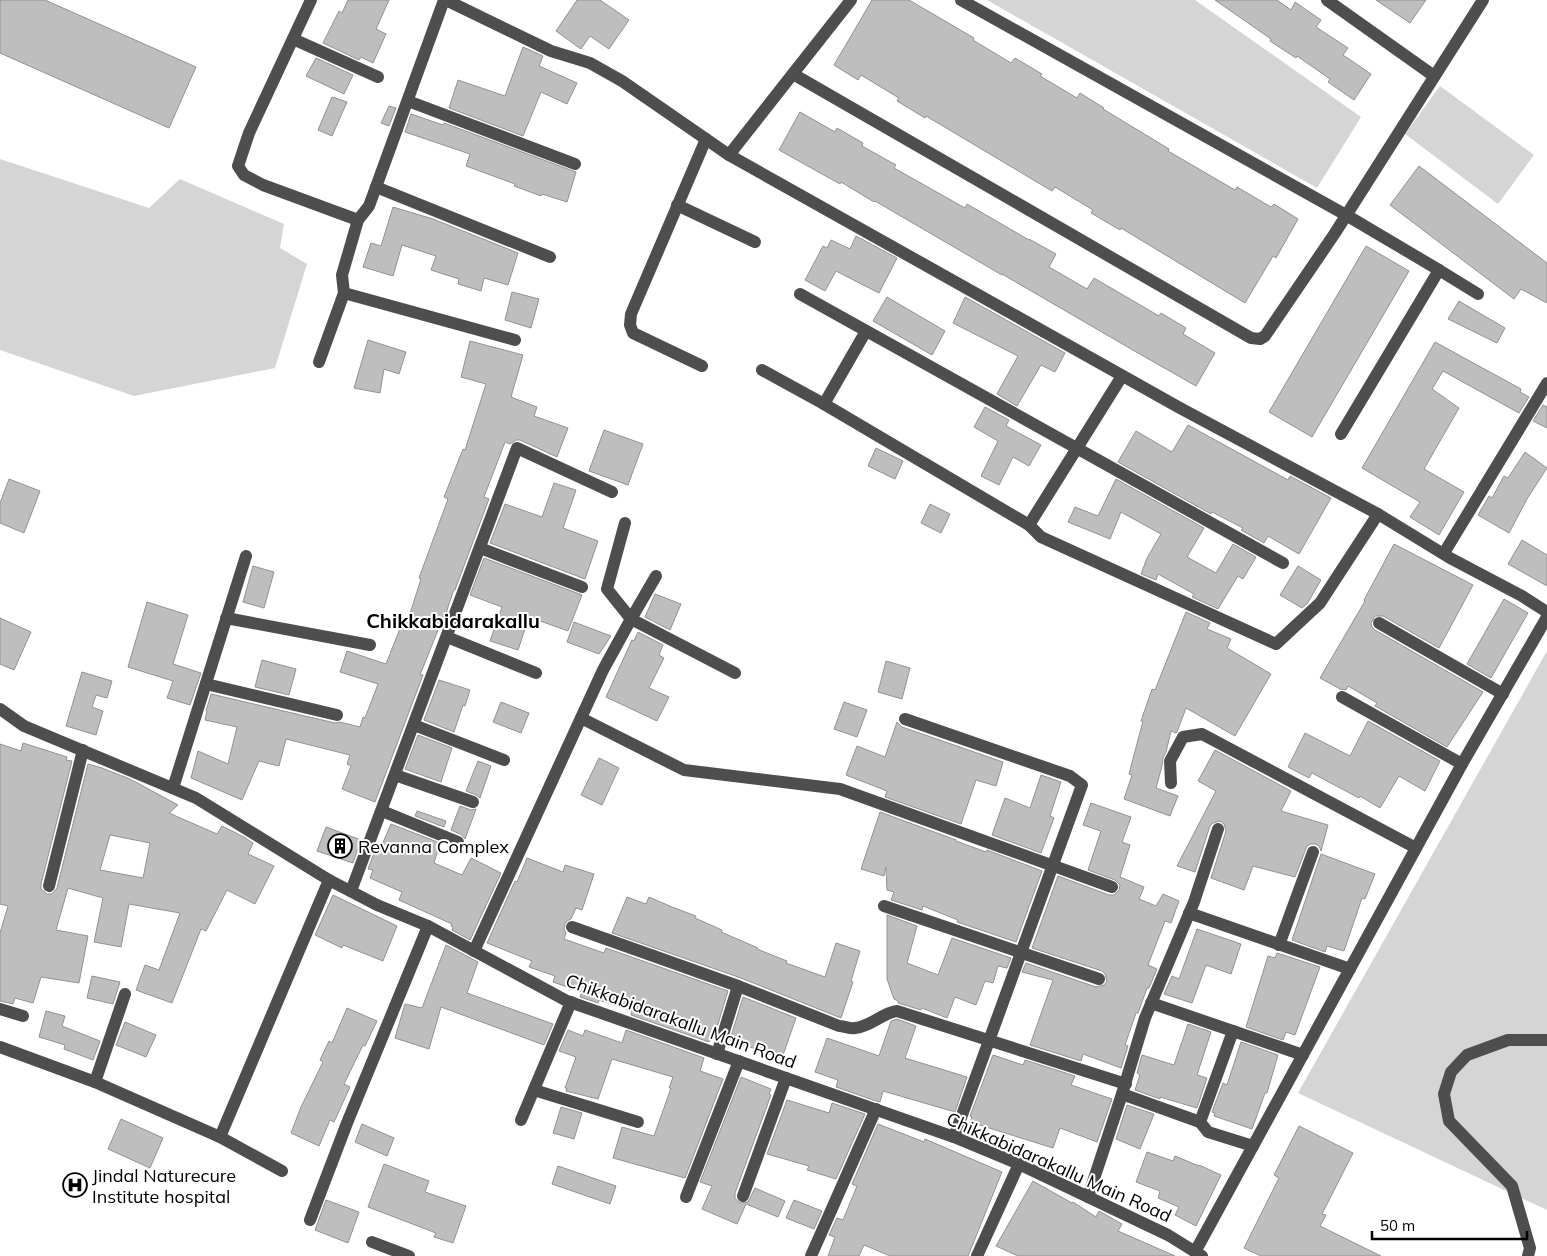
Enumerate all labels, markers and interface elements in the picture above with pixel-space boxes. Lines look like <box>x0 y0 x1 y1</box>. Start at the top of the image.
district label: Chikkabidarakallu <box>366 608 540 633</box>
building icon: Revanna Complex <box>327 833 353 859</box>
place label: Revanna Complex <box>358 835 509 858</box>
street label: Chikkabidarakallu Main Road <box>562 968 800 1074</box>
street label: Chikkabidarakallu Main Road <box>943 1107 1175 1227</box>
place label: Jindal Naturecure Institute hospital <box>92 1164 236 1208</box>
hospital icon: Jindal Naturecure Institute hospital <box>62 1172 88 1198</box>
scale bar <box>1372 1208 1527 1240</box>
text: 50 m <box>1380 1216 1415 1235</box>

